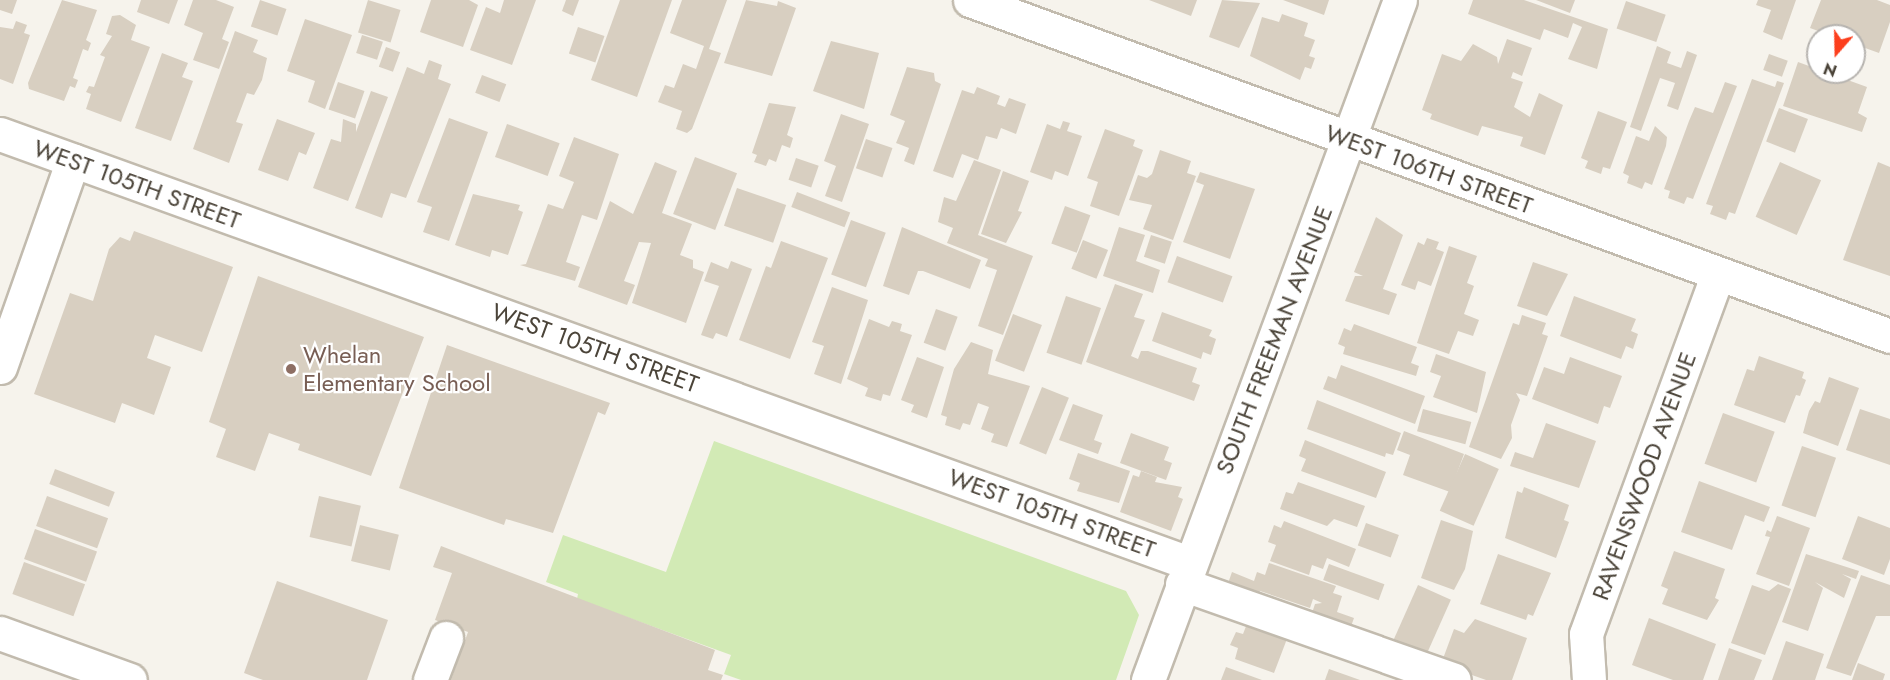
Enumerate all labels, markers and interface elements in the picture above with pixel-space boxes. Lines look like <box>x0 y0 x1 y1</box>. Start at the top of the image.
north arrow <box>1806 24 1866 84</box>
text: N <box>1820 57 1840 82</box>
street label: WEST 106TH STREET <box>1321 118 1537 220</box>
street label: WEST 105TH STREET <box>30 133 244 235</box>
street label: SOUTH FREEMAN AVENUE <box>1210 202 1338 478</box>
street label: WEST 105TH STREET <box>488 297 702 399</box>
place label: Whelan Elementary School <box>303 341 491 397</box>
street label: RAVENSWOOD AVENUE <box>1586 348 1702 604</box>
marker: Whelan Elementary School <box>284 362 298 376</box>
street label: WEST 105TH STREET <box>945 462 1159 564</box>

